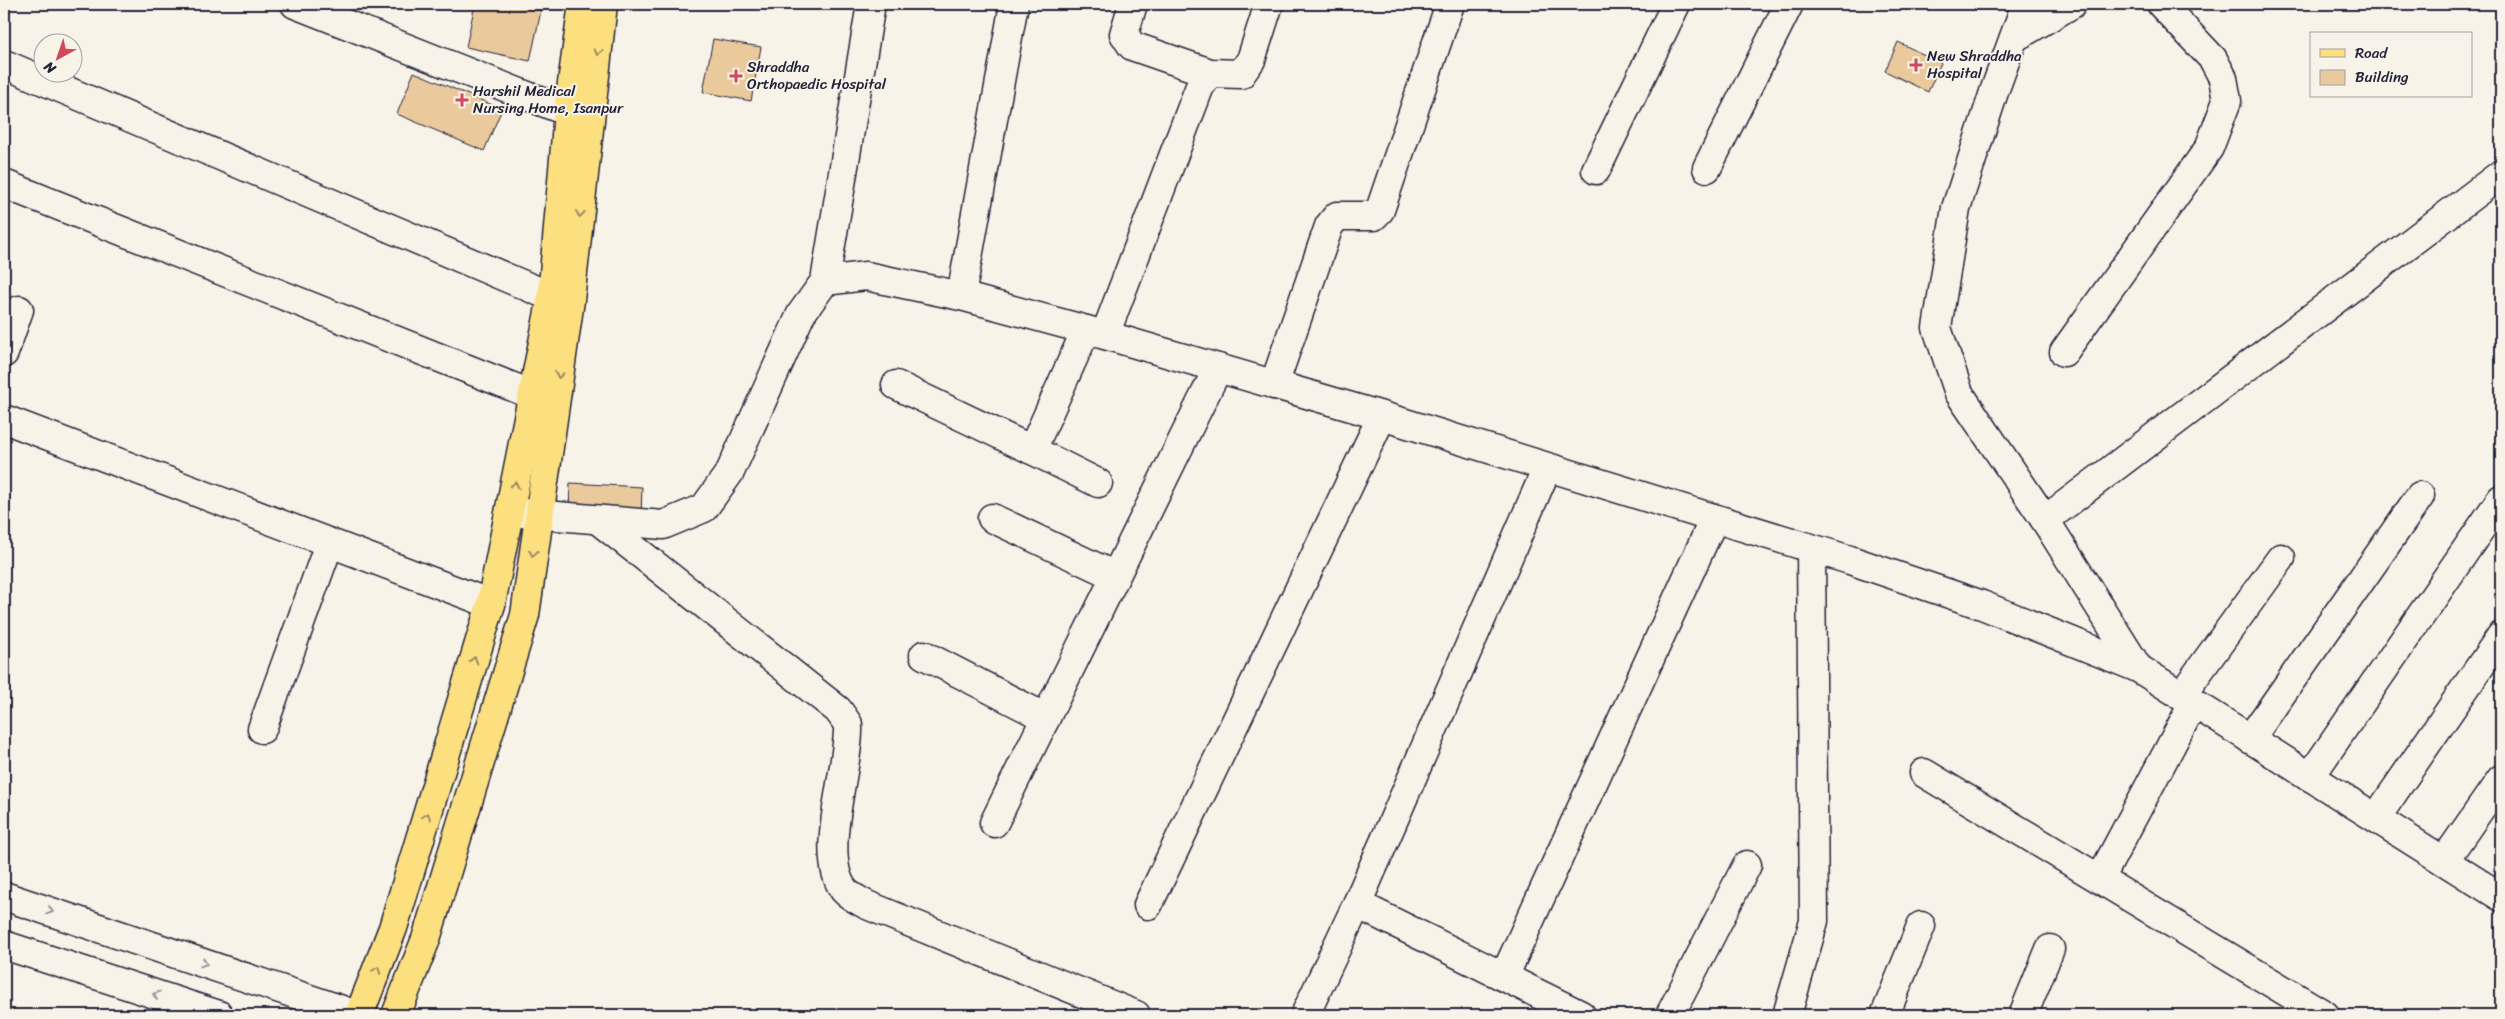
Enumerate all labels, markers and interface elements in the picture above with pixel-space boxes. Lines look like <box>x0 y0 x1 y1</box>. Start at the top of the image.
north arrow <box>32 32 82 82</box>
legend <box>2310 32 2472 98</box>
text: Road <box>2355 40 2388 66</box>
place label: New Shraddha Hospital <box>1927 43 2022 86</box>
one-way arrow <box>593 49 604 57</box>
place label: Shraddha Orthopaedic Hospital <box>747 54 887 97</box>
text: N <box>38 55 62 81</box>
marker: New Shraddha Hospital <box>1909 58 1923 72</box>
text: Building <box>2355 64 2409 90</box>
marker: Shraddha Orthopaedic Hospital <box>729 69 743 83</box>
place label: Harshil Medical Nursing Home, Isanpur <box>473 78 624 121</box>
marker: Harshil Medical Nursing Home, Isanpur <box>455 93 469 107</box>
one-way arrow <box>575 210 586 218</box>
one-way arrow <box>555 371 565 379</box>
one-way arrow <box>509 480 520 489</box>
one-way arrow <box>529 549 539 557</box>
one-way arrow <box>469 656 479 665</box>
one-way arrow <box>422 812 432 820</box>
one-way arrow <box>45 905 54 915</box>
one-way arrow <box>199 958 208 968</box>
one-way arrow <box>371 966 381 975</box>
one-way arrow <box>152 990 160 1000</box>

